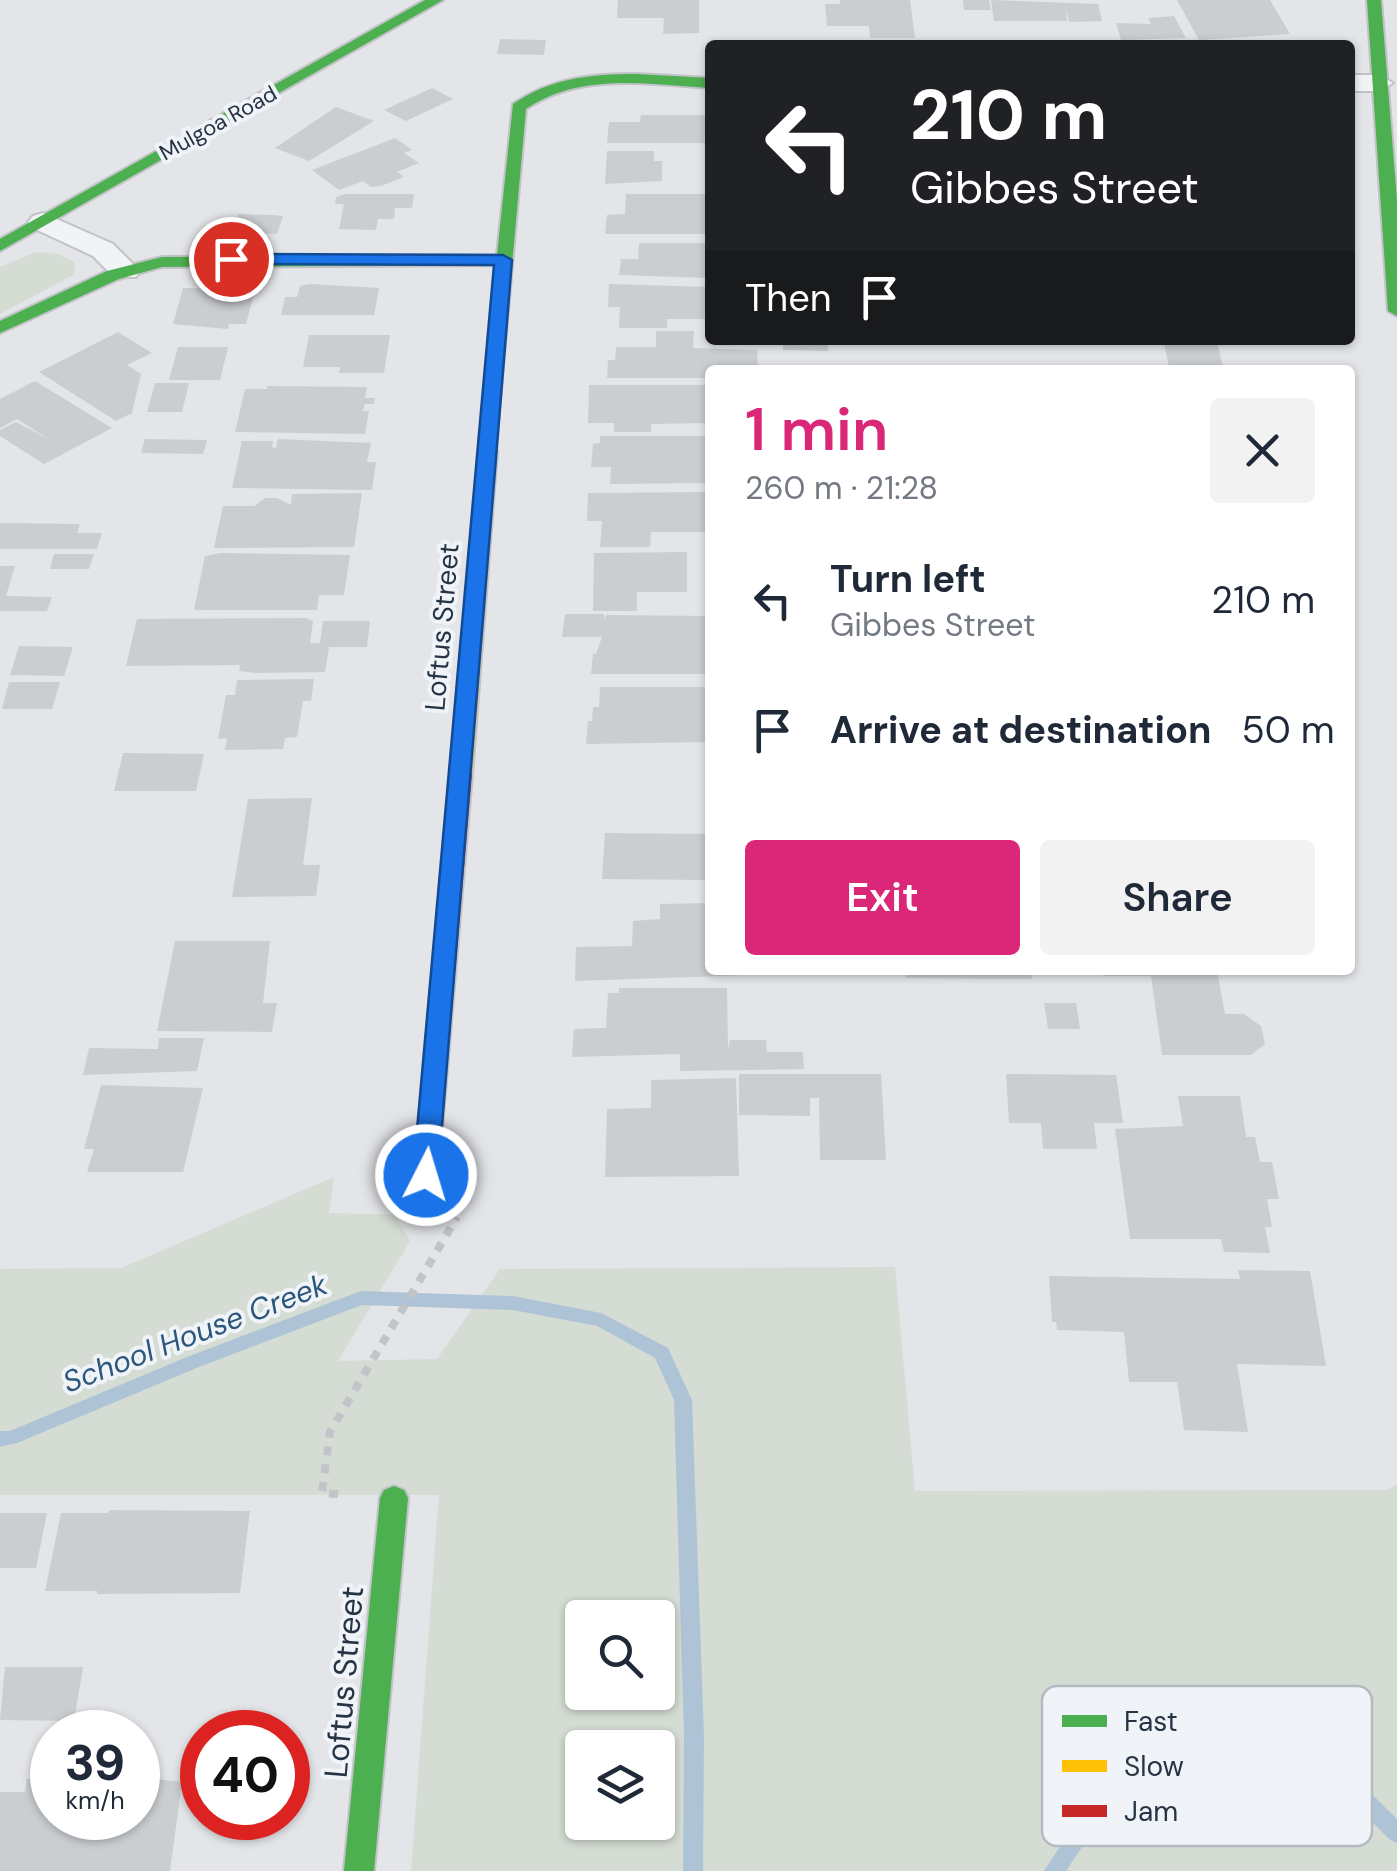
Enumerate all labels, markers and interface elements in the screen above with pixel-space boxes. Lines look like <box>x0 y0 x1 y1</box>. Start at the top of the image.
text: 210 m <box>910 70 1107 161</box>
street label: Mulgoa Road <box>154 79 282 167</box>
icon: left <box>745 80 875 210</box>
text: Gibbes Street <box>910 158 1199 217</box>
pin <box>189 217 274 302</box>
icon: arrive <box>204 232 259 287</box>
icon: arrive <box>852 270 907 325</box>
text: Then <box>745 273 832 323</box>
text: 1 min <box>745 390 888 469</box>
button: close <box>1210 398 1315 503</box>
text: 260 m · 21:28 <box>745 467 938 509</box>
street label: Loftus Street <box>416 542 468 712</box>
text: Turn left <box>830 554 986 604</box>
icon: left <box>745 573 800 628</box>
text: 210 m <box>1211 575 1315 625</box>
text: Gibbes Street <box>830 604 1035 646</box>
icon: arrive <box>745 703 800 758</box>
text: Arrive at destination <box>830 705 1212 755</box>
text: 50 m <box>1242 705 1335 755</box>
button: Exit <box>745 840 1020 955</box>
button: Share <box>1040 840 1315 955</box>
position arrow <box>374 1123 478 1227</box>
water label: School House Creek <box>57 1264 333 1401</box>
street label: Loftus Street <box>315 1584 373 1780</box>
map controls <box>565 1600 675 1840</box>
button: search <box>565 1600 675 1710</box>
legend <box>1042 1686 1372 1846</box>
text: Fast <box>1124 1703 1178 1740</box>
speed limit sign: 40 <box>180 1710 310 1840</box>
text: 39 <box>65 1730 125 1796</box>
button: layers <box>565 1730 675 1840</box>
text: Slow <box>1124 1748 1184 1785</box>
text: km/h <box>65 1784 125 1817</box>
text: Jam <box>1124 1793 1178 1830</box>

